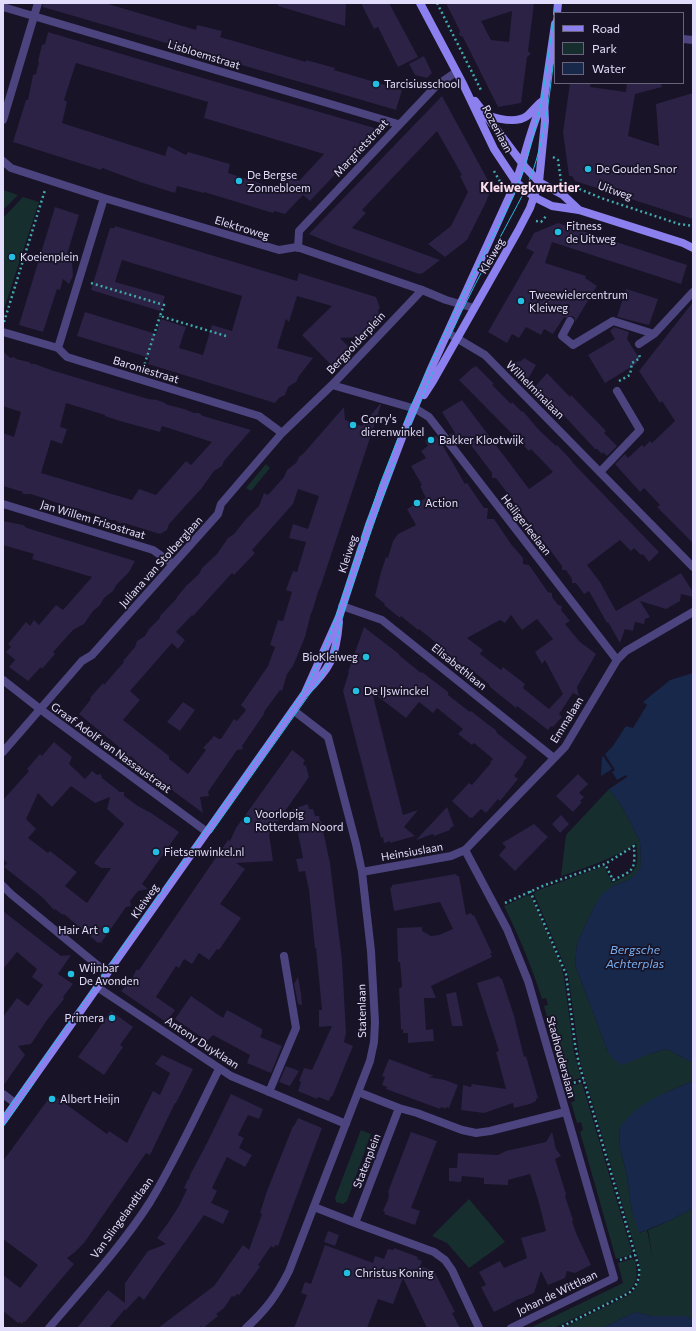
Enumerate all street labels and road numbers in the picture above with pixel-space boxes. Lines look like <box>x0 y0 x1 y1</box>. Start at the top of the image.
street label: Lisbloemstraat <box>166 38 242 72</box>
street label: Rozenlaan <box>479 103 515 155</box>
street label: Margrietstraat <box>331 117 391 179</box>
street label: Uitweg <box>596 179 634 203</box>
street label: Elektroweg <box>213 213 271 243</box>
street label: Kleiweg <box>476 236 508 276</box>
street label: Bergpolderplein <box>324 309 388 377</box>
street label: Baroniestraat <box>111 354 181 386</box>
street label: Wilhelminalaan <box>503 358 567 422</box>
street label: Heiligerleelaan <box>498 492 554 558</box>
street label: Jan Willem Frisostraat <box>39 498 147 542</box>
street label: Juliana van Stolberglaan <box>117 514 205 610</box>
street label: Kleiweg <box>336 533 360 575</box>
street label: Elisabethlaan <box>429 641 489 693</box>
street label: Emmalaan <box>548 694 586 746</box>
street label: Graaf Adolf van Nassaustraat <box>48 700 174 796</box>
street label: Heinsiuslaan <box>380 840 444 864</box>
street label: Kleiweg <box>128 881 162 921</box>
street label: Statenlaan <box>355 984 369 1038</box>
street label: Antony Duyklaan <box>163 1014 241 1072</box>
street label: Stadhouderslaan <box>544 1015 578 1099</box>
street label: Statenplein <box>351 1132 383 1190</box>
street label: Van Slingelandtlaan <box>88 1175 156 1261</box>
street label: Johan de Wittlaan <box>514 1268 600 1318</box>

